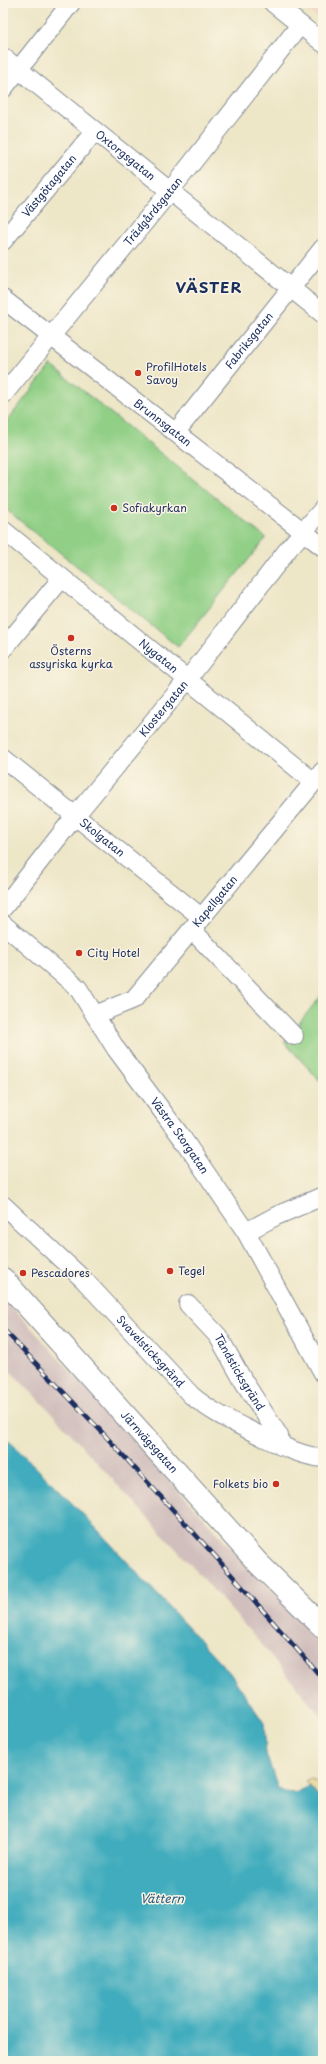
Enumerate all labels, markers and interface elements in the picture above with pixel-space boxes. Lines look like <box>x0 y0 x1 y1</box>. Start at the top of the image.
street label: Oxtorgsgatan <box>92 126 159 184</box>
street label: Västgötagatan <box>18 150 80 220</box>
street label: Trädgårdsgatan <box>119 173 186 250</box>
district label: VÄSTER <box>176 275 242 298</box>
street label: Fabriksgatan <box>221 308 277 372</box>
place label: ProfilHotels Savoy <box>146 358 207 388</box>
marker: ProfilHotels Savoy <box>133 368 143 378</box>
street label: Brunnsgatan <box>130 394 196 450</box>
place label: Sofiakyrkan <box>122 499 187 516</box>
marker: Sofiakyrkan <box>109 503 119 513</box>
marker: Österns assyriska kyrka <box>66 633 76 643</box>
street label: Nygatan <box>135 634 182 677</box>
place label: Österns assyriska kyrka <box>29 642 114 672</box>
street label: Klostergatan <box>135 676 192 740</box>
street label: Skolgatan <box>76 814 129 861</box>
street label: Kapellgatan <box>188 871 241 931</box>
place label: City Hotel <box>87 944 140 961</box>
marker: City Hotel <box>74 948 84 958</box>
street label: Västra Storgatan <box>147 1094 213 1177</box>
place label: Tegel <box>178 1262 205 1279</box>
place label: Pescadores <box>31 1264 90 1281</box>
marker: Tegel <box>165 1266 175 1276</box>
marker: Pescadores <box>18 1268 28 1278</box>
street label: Svavelsticksgränd <box>113 1311 189 1391</box>
street label: Tändsticksgränd <box>211 1331 269 1414</box>
street label: Järnvägsgatan <box>117 1407 182 1477</box>
place label: Folkets bio <box>213 1475 268 1492</box>
marker: Folkets bio <box>271 1479 281 1489</box>
water label: Vättern <box>140 1889 184 1907</box>

